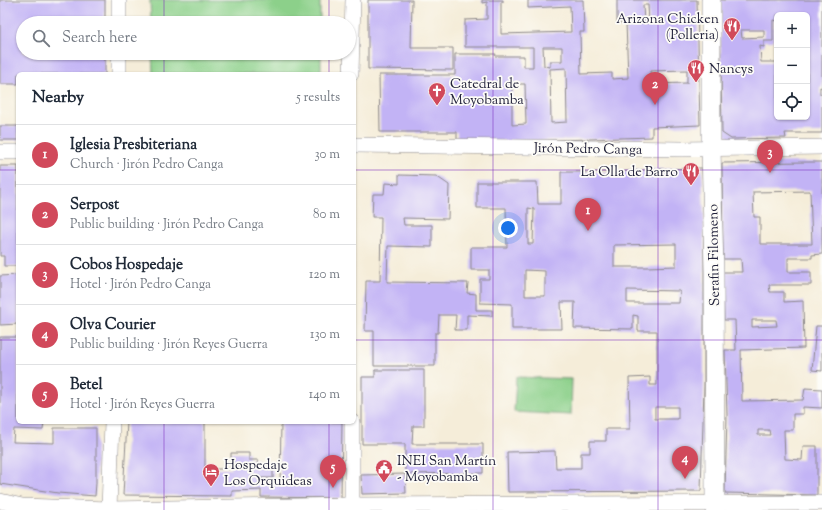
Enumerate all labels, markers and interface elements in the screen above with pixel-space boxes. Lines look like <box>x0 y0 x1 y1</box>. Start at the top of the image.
place label: Arizona Chicken (Polleria) <box>616 10 719 46</box>
map controls <box>774 12 810 120</box>
button: + <box>774 12 810 48</box>
search box <box>16 16 356 60</box>
restaurant icon: Arizona Chicken (Polleria) <box>722 16 742 41</box>
icon: search <box>30 27 52 49</box>
text: Search here <box>62 28 137 49</box>
button: − <box>774 48 810 84</box>
restaurant icon: Nancys <box>686 58 706 83</box>
place label: Nancys <box>709 60 753 80</box>
pin: 2 <box>642 72 668 105</box>
place label: Catedral de Moyobamba <box>450 75 524 111</box>
church icon: Catedral de Moyobamba <box>427 81 447 106</box>
button: locate <box>774 84 810 120</box>
text: Nearby <box>32 86 84 110</box>
text: 5 results <box>296 89 340 107</box>
text: Iglesia Presbiteriana <box>70 135 197 156</box>
street label: Jirón Pedro Canga <box>533 139 643 161</box>
pin: 3 <box>757 140 783 173</box>
text: 1 <box>43 146 47 164</box>
text: 30 m <box>314 146 340 164</box>
text: Church · Jirón Pedro Canga <box>70 156 223 174</box>
restaurant icon: La Olla de Barro <box>681 161 701 186</box>
place label: La Olla de Barro <box>580 163 678 183</box>
text: Serpost <box>70 195 119 216</box>
pin: 1 <box>575 198 601 231</box>
street label: Serafin Filomeno <box>704 203 726 306</box>
text: 2 <box>42 206 48 224</box>
text: 80 m <box>313 206 340 224</box>
text: Public building · Jirón Pedro Canga <box>70 216 264 234</box>
your location <box>498 218 518 238</box>
text: Cobos Hospedaje <box>70 255 183 276</box>
text: 3 <box>42 266 48 284</box>
text: 120 m <box>309 266 340 284</box>
text: Hotel · Jirón Pedro Canga <box>70 276 211 294</box>
text: Olva Courier <box>70 315 156 336</box>
text: 4 <box>42 326 48 344</box>
text: 130 m <box>310 326 340 344</box>
text: Public building · Jirón Reyes Guerra <box>70 336 268 354</box>
text: Betel <box>70 375 103 396</box>
text: 5 <box>43 386 47 404</box>
text: 140 m <box>309 386 340 404</box>
text: Hotel · Jirón Reyes Guerra <box>70 396 215 414</box>
pin: 4 <box>672 446 698 479</box>
place label: INEI San Martín - Moyobamba <box>397 452 496 488</box>
pin: 5 <box>320 455 346 488</box>
place label: Hospedaje Los Orquideas <box>224 456 312 492</box>
public building icon: INEI San Martín - Moyobamba <box>374 458 394 483</box>
hotel icon: Hospedaje Los Orquideas <box>201 462 221 487</box>

